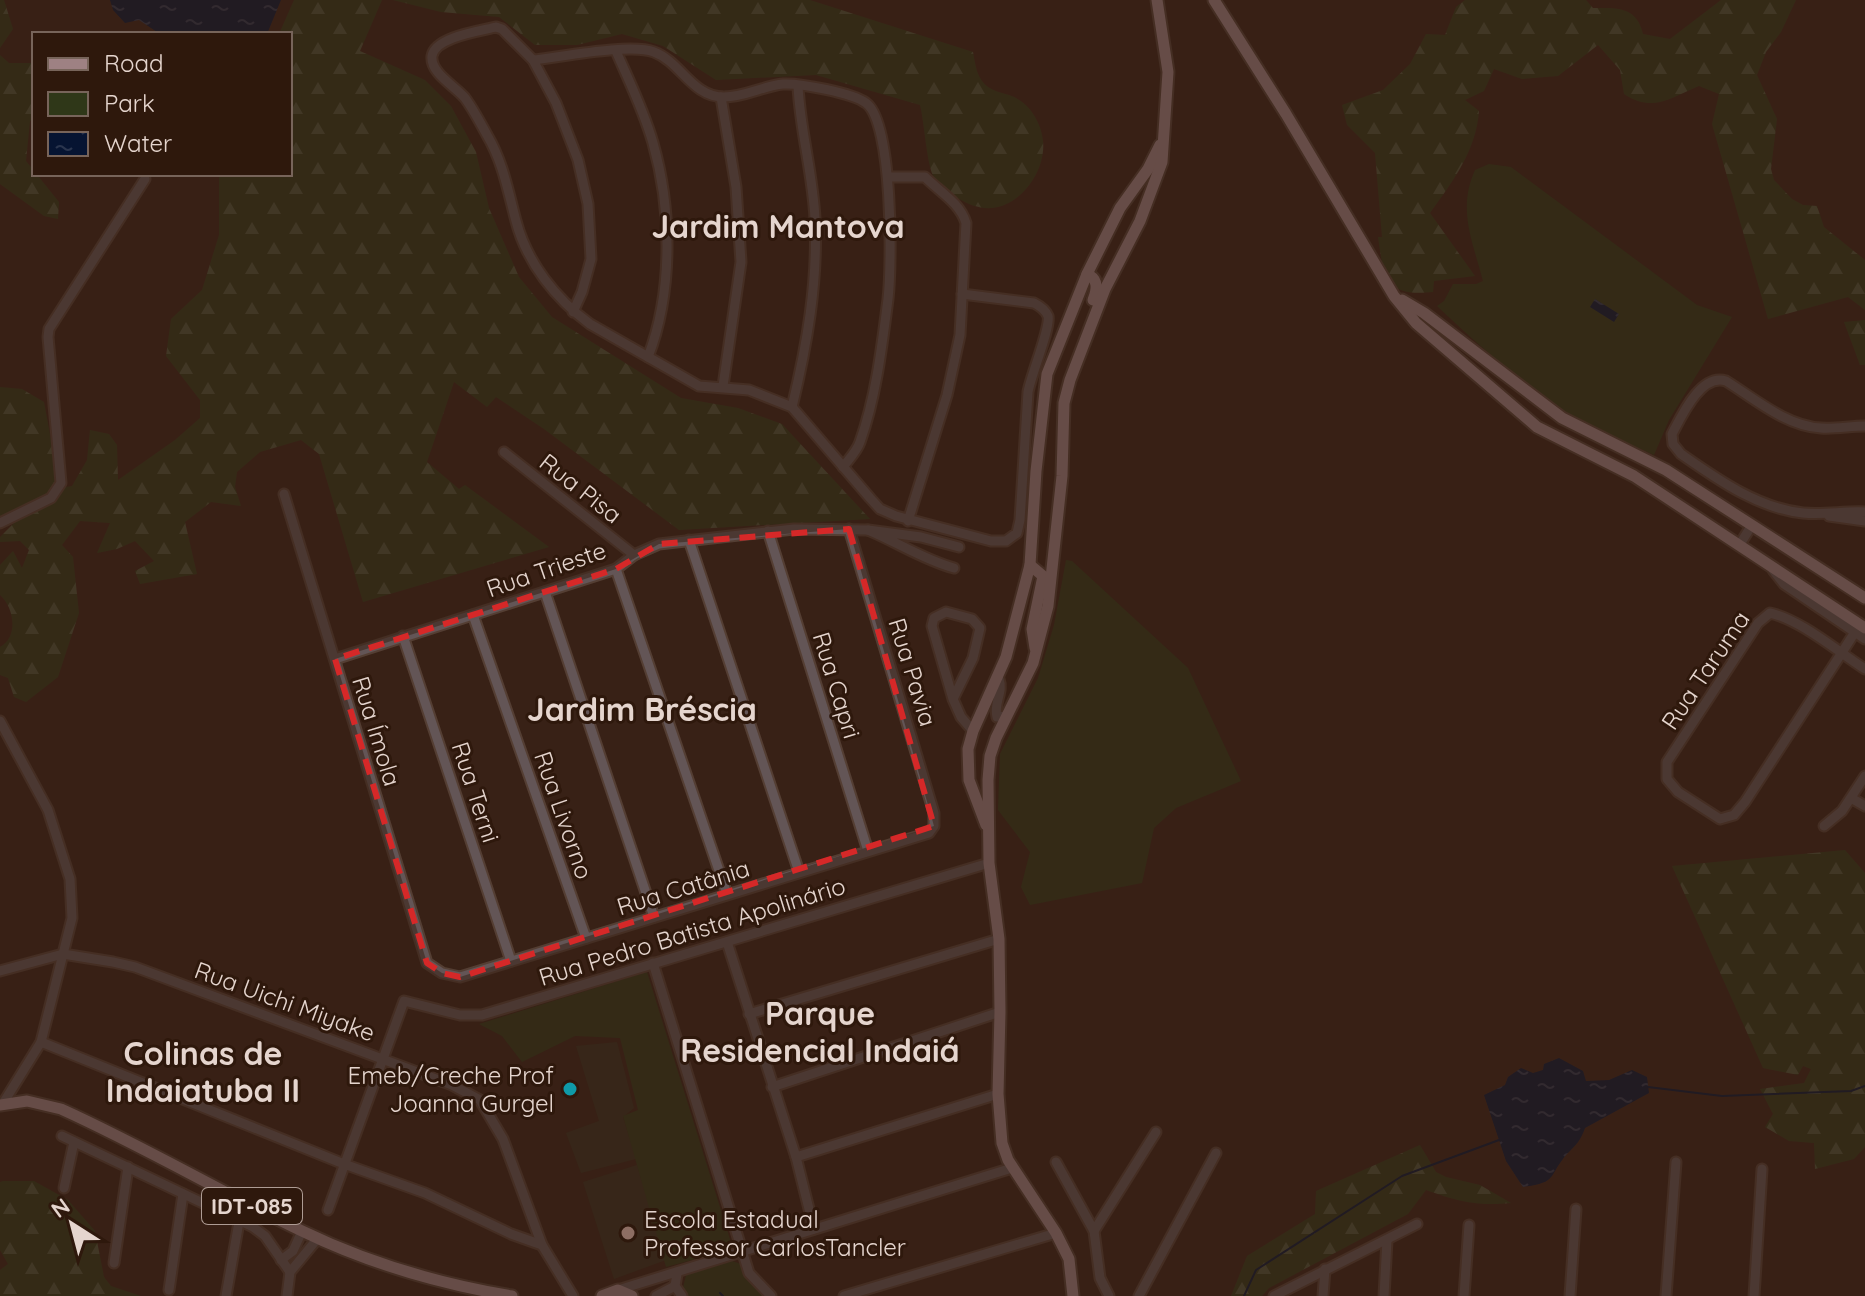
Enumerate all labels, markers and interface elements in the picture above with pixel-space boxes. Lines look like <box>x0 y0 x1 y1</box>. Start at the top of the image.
legend <box>32 32 292 176</box>
text: Road <box>104 48 164 78</box>
text: Park <box>104 88 155 118</box>
text: Water <box>104 128 172 158</box>
district label: Jardim Mantova <box>651 206 905 246</box>
street label: Rua Pisa <box>534 447 628 529</box>
street label: Rua Trieste <box>482 535 610 603</box>
street label: Rua Taruma <box>1654 605 1756 735</box>
street label: Rua Pavia <box>882 614 944 730</box>
street label: Rua Capri <box>807 628 867 742</box>
street label: Rua Ímola <box>346 673 408 789</box>
district label: Jardim Bréscia <box>527 689 757 729</box>
street label: Rua Terni <box>446 738 506 846</box>
street label: Rua Livorno <box>528 747 600 883</box>
street label: Rua Catânia <box>613 853 753 921</box>
street label: Rua Pedro Batista Apolinário <box>535 870 849 992</box>
street label: Rua Uichi Miyake <box>191 954 379 1048</box>
district label: Parque Residencial Indaiá <box>680 993 960 1070</box>
district label: Colinas de Indaiatuba II <box>106 1033 300 1110</box>
place label: Emeb/Creche Prof Joanna Gurgel <box>348 1060 554 1118</box>
marker: Emeb/Creche Prof Joanna Gurgel <box>561 1080 579 1098</box>
north arrow <box>32 1184 112 1264</box>
road number: IDT-085 <box>202 1188 302 1224</box>
text: N <box>45 1192 75 1224</box>
place label: Escola Estadual Professor CarlosTancler <box>644 1204 906 1262</box>
marker: Escola Estadual Professor CarlosTancler <box>619 1224 637 1242</box>

